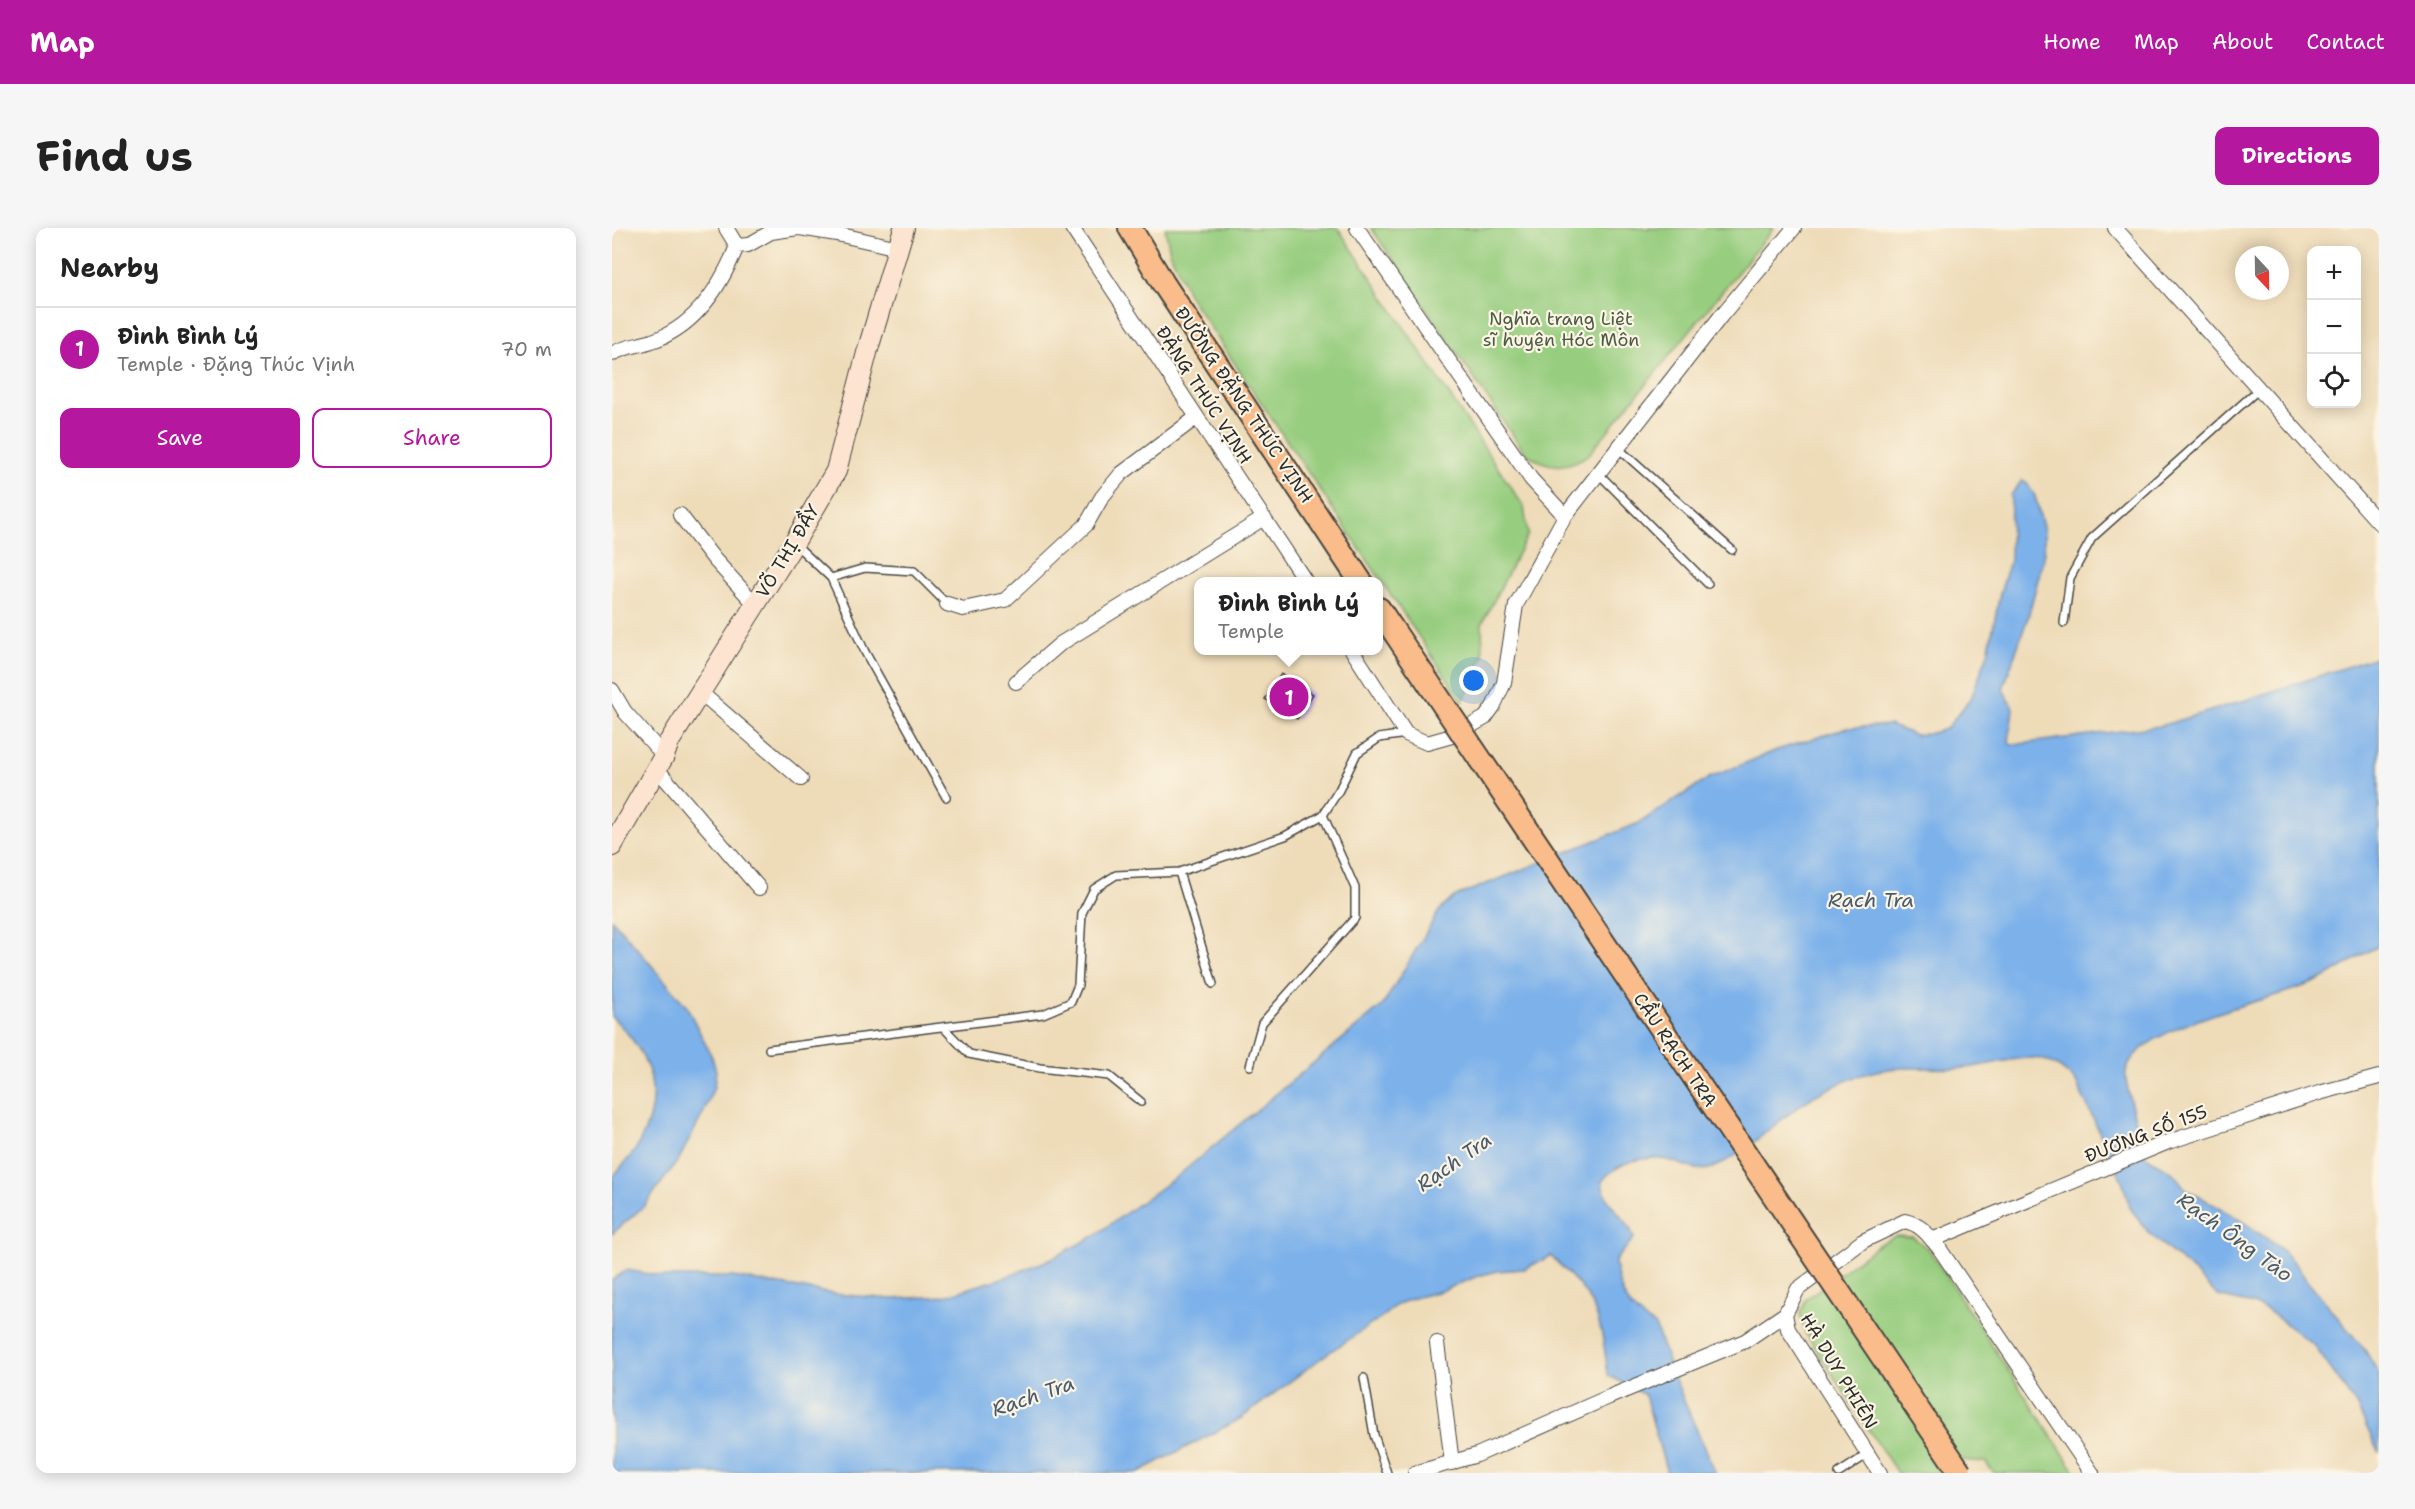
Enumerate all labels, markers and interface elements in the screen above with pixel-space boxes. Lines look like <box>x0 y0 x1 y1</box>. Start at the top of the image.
text: Map <box>30 23 95 61</box>
text: Home <box>2043 28 2101 56</box>
text: Map <box>2134 28 2179 56</box>
text: About <box>2212 28 2273 56</box>
text: Contact <box>2306 28 2385 56</box>
button: Directions <box>2215 127 2379 185</box>
text: Find us <box>36 128 193 184</box>
north arrow <box>2235 246 2289 300</box>
map controls <box>2307 246 2361 408</box>
button: + <box>2307 246 2361 300</box>
text: Nearby <box>60 250 159 285</box>
button: − <box>2307 300 2361 354</box>
street label: ĐƯỜNG ĐẶNG THÚC VỊNH <box>1169 302 1319 508</box>
park label: Nghĩa trang Liệt sĩ huyện Hóc Môn <box>1483 307 1639 352</box>
street label: ĐẶNG THÚC VỊNH <box>1150 321 1258 469</box>
text: Đình Bình Lý <box>117 322 259 351</box>
text: 1 <box>75 336 84 362</box>
text: 70 m <box>500 336 552 362</box>
text: Temple · Đặng Thúc Vịnh <box>117 351 355 377</box>
button: locate <box>2307 354 2361 408</box>
button: Save <box>60 408 300 468</box>
button: Share <box>312 408 552 468</box>
street label: VÕ THỊ ĐẦY <box>749 499 825 602</box>
popup <box>1194 577 1383 655</box>
text: Đình Bình Lý <box>1218 589 1359 618</box>
text: Temple <box>1218 618 1284 644</box>
your location <box>1459 666 1488 695</box>
pin: 1 <box>1270 674 1308 720</box>
water label: Rạch Tra <box>1828 887 1914 913</box>
street label: CẦU RẠCH TRA <box>1628 987 1724 1112</box>
street label: ĐƯƠNG SỐ 155 <box>2081 1098 2211 1168</box>
water label: Rạch Tra <box>1411 1127 1497 1197</box>
water label: Rạch Ông Tào <box>2172 1186 2298 1288</box>
street label: HÀ DUY PHIÊN <box>1795 1309 1883 1433</box>
water label: Rạch Tra <box>988 1370 1078 1422</box>

